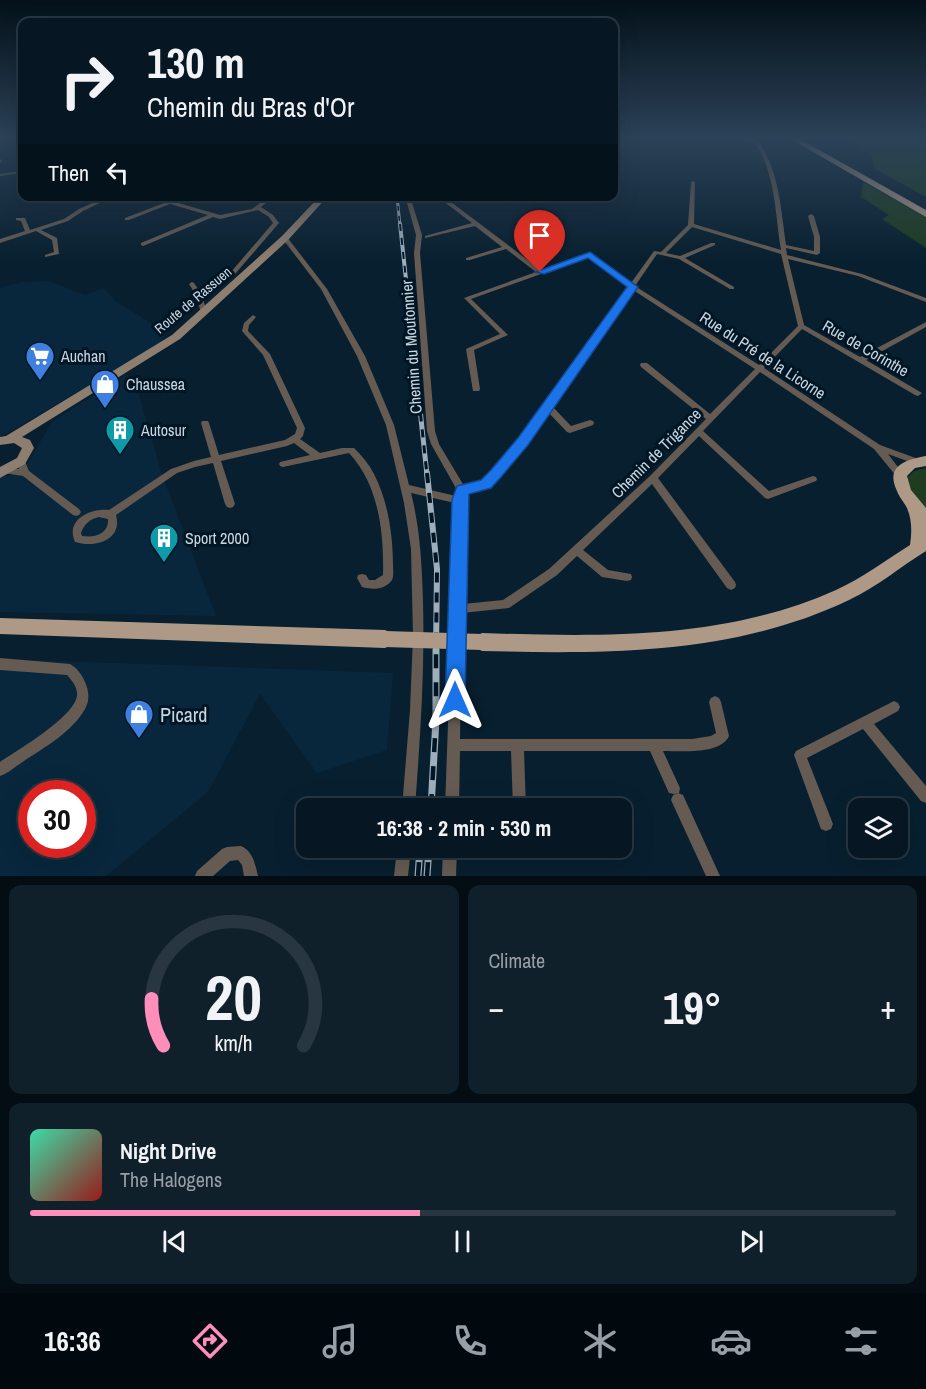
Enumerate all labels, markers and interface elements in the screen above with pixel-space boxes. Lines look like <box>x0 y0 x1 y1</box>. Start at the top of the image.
text: 130 m <box>147 35 245 91</box>
icon: right <box>48 42 126 120</box>
text: Chemin du Bras d'Or <box>147 89 354 125</box>
icon: left <box>101 156 134 189</box>
text: Then <box>48 158 89 188</box>
pin <box>514 210 565 272</box>
icon: arrive <box>523 219 556 252</box>
street label: Route de Rassuen <box>151 263 235 337</box>
street label: Chemin du Moutonnier <box>395 279 427 415</box>
street label: Rue du Pré de la Licorne <box>696 306 830 404</box>
street label: Rue de Corinthe <box>819 314 913 382</box>
supermarket icon: Auchan <box>24 340 56 382</box>
place label: Auchan <box>60 345 106 367</box>
shop icon: Chaussea <box>89 368 121 410</box>
place label: Chaussea <box>126 373 186 395</box>
street label: Chemin de Trigance <box>606 403 706 503</box>
building icon: Autosur <box>104 414 136 456</box>
place label: Autosur <box>140 419 187 441</box>
building icon: Sport 2000 <box>148 522 180 564</box>
place label: Sport 2000 <box>185 527 249 549</box>
position arrow <box>423 668 487 732</box>
shop icon: Picard <box>123 698 155 740</box>
place label: Picard <box>160 701 207 728</box>
speed limit sign: 30 <box>18 780 96 858</box>
map controls <box>848 798 908 858</box>
button: layers <box>848 798 908 858</box>
text: 16:38 · 2 min · 530 m <box>377 813 551 843</box>
text: Climate <box>489 947 545 974</box>
text: 20 <box>205 955 262 1039</box>
text: 19° <box>663 977 722 1038</box>
text: − <box>489 985 504 1029</box>
text: + <box>880 985 896 1029</box>
text: km/h <box>215 1030 253 1059</box>
text: Night Drive <box>120 1136 216 1166</box>
text: The Halogens <box>120 1166 222 1193</box>
icon: previous <box>158 1225 191 1258</box>
icon: pause <box>446 1225 479 1258</box>
icon: next <box>735 1225 768 1258</box>
icon: directions <box>189 1320 231 1362</box>
icon: music <box>319 1320 361 1362</box>
icon: phone <box>449 1320 491 1362</box>
icon: climate <box>579 1320 621 1362</box>
icon: car <box>710 1320 752 1362</box>
icon: filters <box>840 1320 882 1362</box>
text: 16:36 <box>44 1323 101 1359</box>

